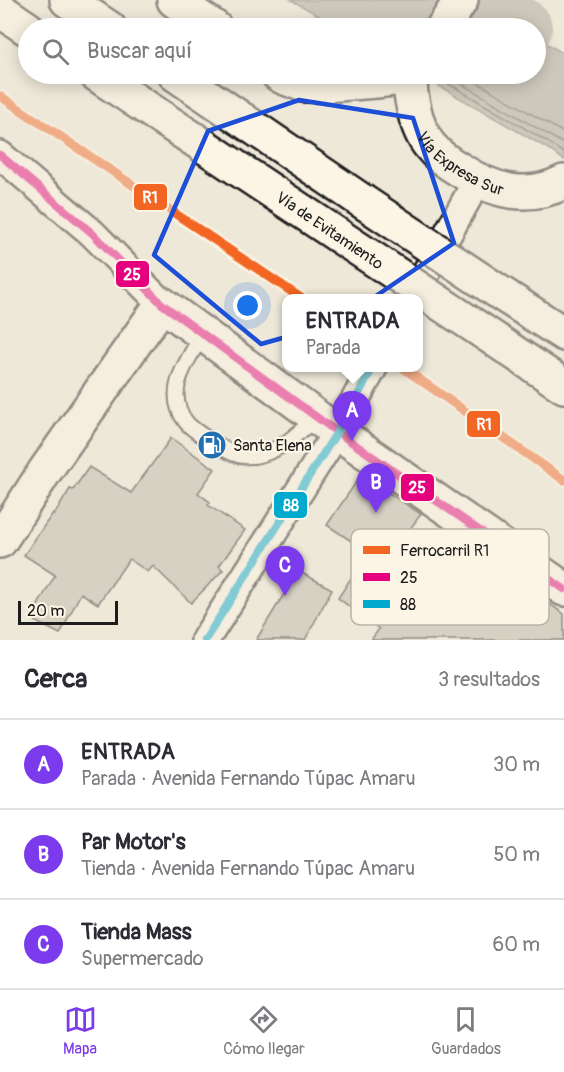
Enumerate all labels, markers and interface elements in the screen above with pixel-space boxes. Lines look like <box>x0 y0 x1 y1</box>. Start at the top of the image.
search box <box>18 18 546 84</box>
icon: search <box>39 35 72 68</box>
text: Buscar aquí <box>87 37 192 65</box>
street label: Vía Expresa Sur <box>412 128 506 200</box>
line badge: R1 <box>133 183 168 211</box>
text: R1 <box>142 188 158 208</box>
street label: Vía de Evitamiento <box>272 188 387 274</box>
line badge: 25 <box>115 260 150 288</box>
text: 25 <box>123 265 141 285</box>
your location <box>233 291 262 320</box>
popup <box>282 294 423 372</box>
text: ENTRADA <box>305 307 400 335</box>
text: Parada <box>305 335 361 360</box>
pin: A <box>332 392 372 441</box>
line badge: R1 <box>466 410 501 438</box>
text: R1 <box>476 415 492 435</box>
fuel station icon: Santa Elena <box>196 429 228 461</box>
place label: Santa Elena <box>233 436 312 456</box>
pin: B <box>356 464 395 513</box>
line badge: 25 <box>400 473 435 502</box>
text: 25 <box>408 478 426 498</box>
line badge: 88 <box>273 491 308 519</box>
text: 88 <box>283 496 299 516</box>
legend <box>351 529 549 625</box>
text: Ferrocarril R1 <box>400 541 489 561</box>
pin: C <box>266 546 304 596</box>
text: 25 <box>400 568 418 588</box>
text: 88 <box>400 595 416 615</box>
scale bar <box>18 598 118 626</box>
text: 20 m <box>27 601 65 621</box>
text: Cerca <box>24 663 87 695</box>
text: 3 resultados <box>438 667 540 692</box>
text: ENTRADA <box>81 738 175 766</box>
text: A <box>37 752 50 777</box>
text: 30 m <box>493 752 540 777</box>
text: Parada · Avenida Fernando Túpac Amaru <box>81 766 416 791</box>
text: Par Motor's <box>81 828 186 856</box>
text: B <box>38 842 49 867</box>
text: 50 m <box>493 842 540 867</box>
text: Tienda · Avenida Fernando Túpac Amaru <box>81 856 415 881</box>
text: Tienda Mass <box>81 918 192 946</box>
text: C <box>37 932 50 957</box>
text: 60 m <box>493 932 540 957</box>
text: Supermercado <box>81 946 204 971</box>
tab: Mapa <box>63 1003 97 1059</box>
tab: Cómo llegar <box>223 1003 305 1059</box>
tab: Guardados <box>431 1003 501 1059</box>

